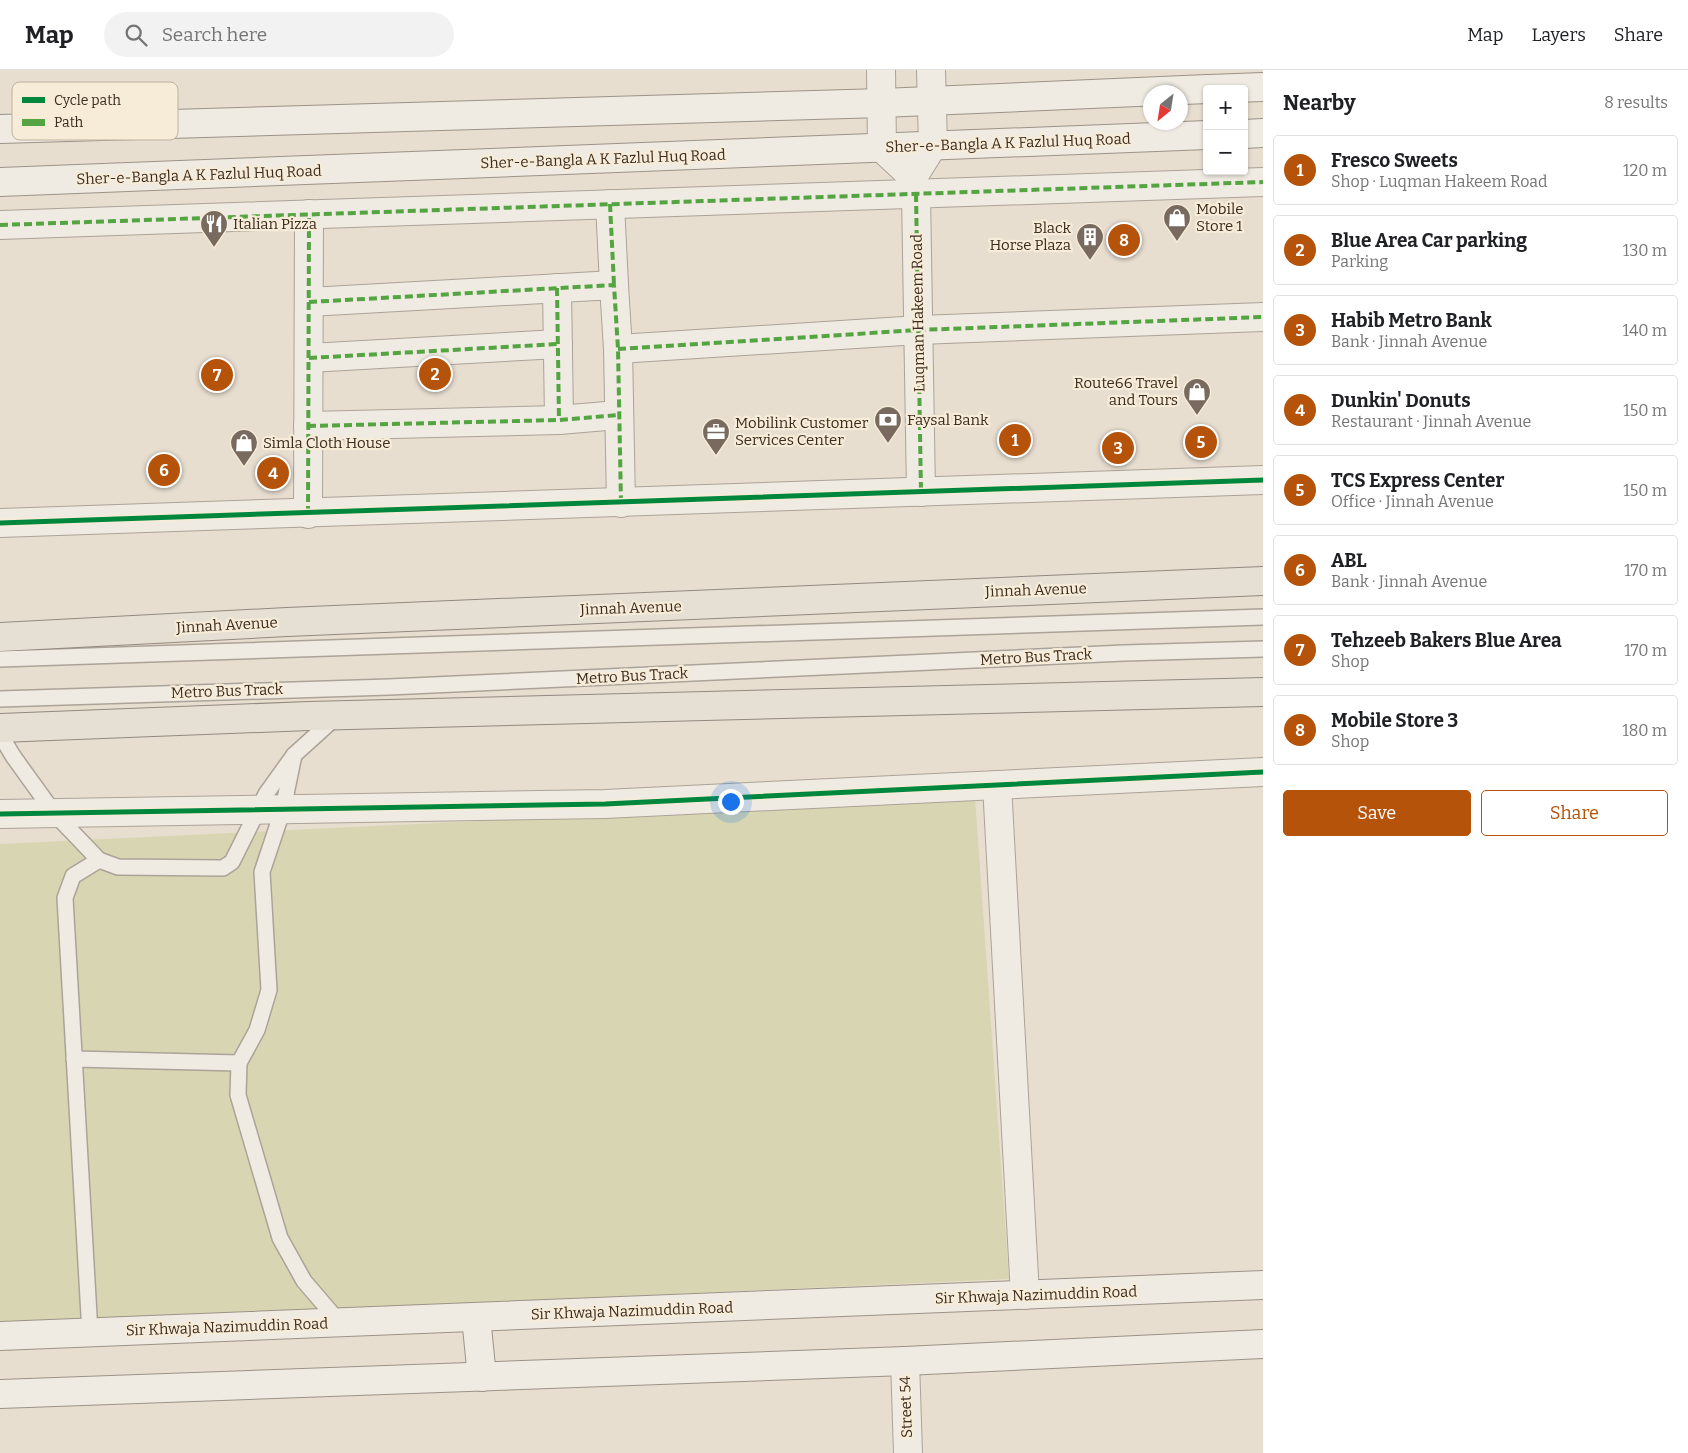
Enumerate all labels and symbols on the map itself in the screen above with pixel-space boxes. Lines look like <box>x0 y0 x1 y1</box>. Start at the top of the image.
legend <box>12 82 178 140</box>
north arrow <box>1143 85 1188 130</box>
text: Cycle path <box>54 92 121 109</box>
text: Path <box>54 114 84 131</box>
street label: Sher-e-Bangla A K Fazlul Huq Road <box>885 130 1131 156</box>
street label: Sher-e-Bangla A K Fazlul Huq Road <box>480 146 726 172</box>
street label: Sher-e-Bangla A K Fazlul Huq Road <box>76 162 322 188</box>
place label: Mobile Store 1 <box>1196 200 1243 235</box>
shop icon: Mobile Store 1 <box>1162 203 1192 242</box>
restaurant icon: Italian Pizza <box>199 209 229 248</box>
place label: Italian Pizza <box>233 215 317 233</box>
place label: Black Horse Plaza <box>989 219 1071 254</box>
pin: 8 <box>1108 221 1140 259</box>
building icon: Black Horse Plaza <box>1075 222 1105 261</box>
street label: Luqman Hakeem Road <box>908 234 928 392</box>
pin: 2 <box>419 355 451 393</box>
pin: 7 <box>201 356 233 394</box>
place label: Route66 Travel and Tours <box>1074 374 1178 409</box>
shop icon: Route66 Travel and Tours <box>1182 377 1212 416</box>
bank icon: Faysal Bank <box>873 405 903 444</box>
place label: Faysal Bank <box>907 411 989 429</box>
place label: Mobilink Customer Services Center <box>735 414 869 449</box>
office icon: Mobilink Customer Services Center <box>701 417 731 456</box>
pin: 1 <box>999 421 1031 459</box>
pin: 5 <box>1185 423 1217 461</box>
shop icon: Simla Cloth House <box>229 428 259 467</box>
pin: 3 <box>1102 429 1134 467</box>
place label: Simla Cloth House <box>263 434 390 452</box>
pin: 6 <box>148 451 180 489</box>
pin: 4 <box>257 454 289 492</box>
street label: Jinnah Avenue <box>984 579 1087 601</box>
street label: Jinnah Avenue <box>579 597 682 619</box>
street label: Jinnah Avenue <box>175 613 278 637</box>
street label: Metro Bus Track <box>979 645 1093 669</box>
street label: Metro Bus Track <box>575 664 689 688</box>
street label: Metro Bus Track <box>171 680 284 702</box>
your location <box>718 789 744 815</box>
street label: Sir Khwaja Nazimuddin Road <box>934 1282 1138 1308</box>
street label: Sir Khwaja Nazimuddin Road <box>530 1298 734 1324</box>
street label: Sir Khwaja Nazimuddin Road <box>125 1314 329 1340</box>
street label: Street 54 <box>896 1375 916 1438</box>

